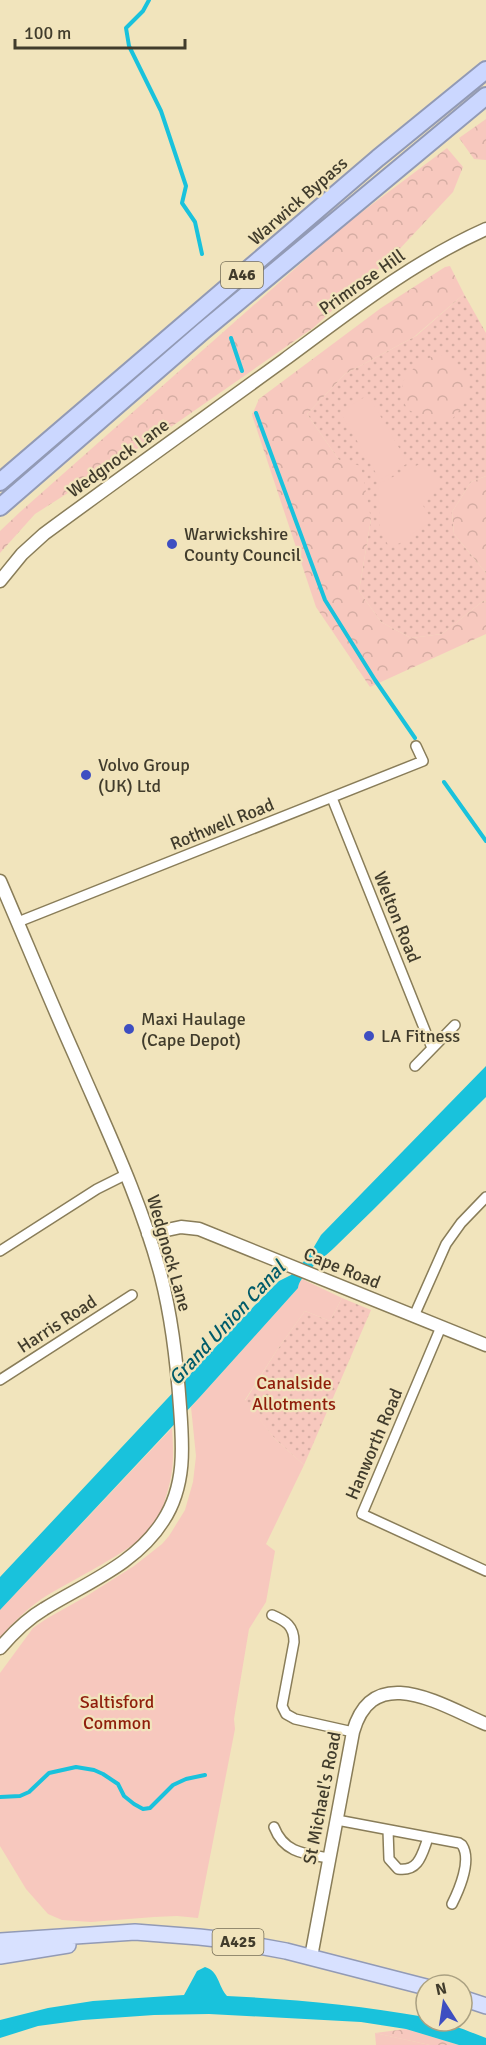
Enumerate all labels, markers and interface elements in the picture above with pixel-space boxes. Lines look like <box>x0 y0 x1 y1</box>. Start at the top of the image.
scale bar <box>15 12 184 50</box>
text: 100 m <box>24 22 71 44</box>
street label: Warwick Bypass <box>244 152 352 250</box>
street label: Primrose Hill <box>315 244 409 320</box>
road number: A46 <box>221 262 263 288</box>
street label: Wedgnock Lane <box>63 414 173 502</box>
place label: Warwickshire County Council <box>184 523 301 566</box>
marker: Warwickshire County Council <box>165 537 179 551</box>
place label: Volvo Group (UK) Ltd <box>98 754 190 797</box>
marker: Volvo Group (UK) Ltd <box>79 768 93 782</box>
street label: Rothwell Road <box>167 793 277 855</box>
street label: Welton Road <box>369 868 425 966</box>
place label: Maxi Haulage (Cape Depot) <box>141 1008 246 1051</box>
marker: Maxi Haulage (Cape Depot) <box>122 1022 136 1036</box>
place label: LA Fitness <box>381 1025 460 1047</box>
marker: LA Fitness <box>362 1029 376 1043</box>
street label: Wedgnock Lane <box>142 1192 196 1314</box>
street label: Cape Road <box>300 1243 384 1293</box>
water label: Grand Union Canal <box>163 1254 292 1390</box>
street label: Harris Road <box>13 1290 101 1358</box>
park label: Canalside Allotments <box>252 1372 336 1415</box>
street label: Hanworth Road <box>341 1385 407 1503</box>
park label: Saltisford Common <box>80 1691 154 1734</box>
street label: St Michael's Road <box>298 1730 346 1866</box>
road number: A425 <box>212 1929 264 1955</box>
north arrow <box>414 1973 474 2033</box>
text: N <box>434 1978 449 2000</box>

